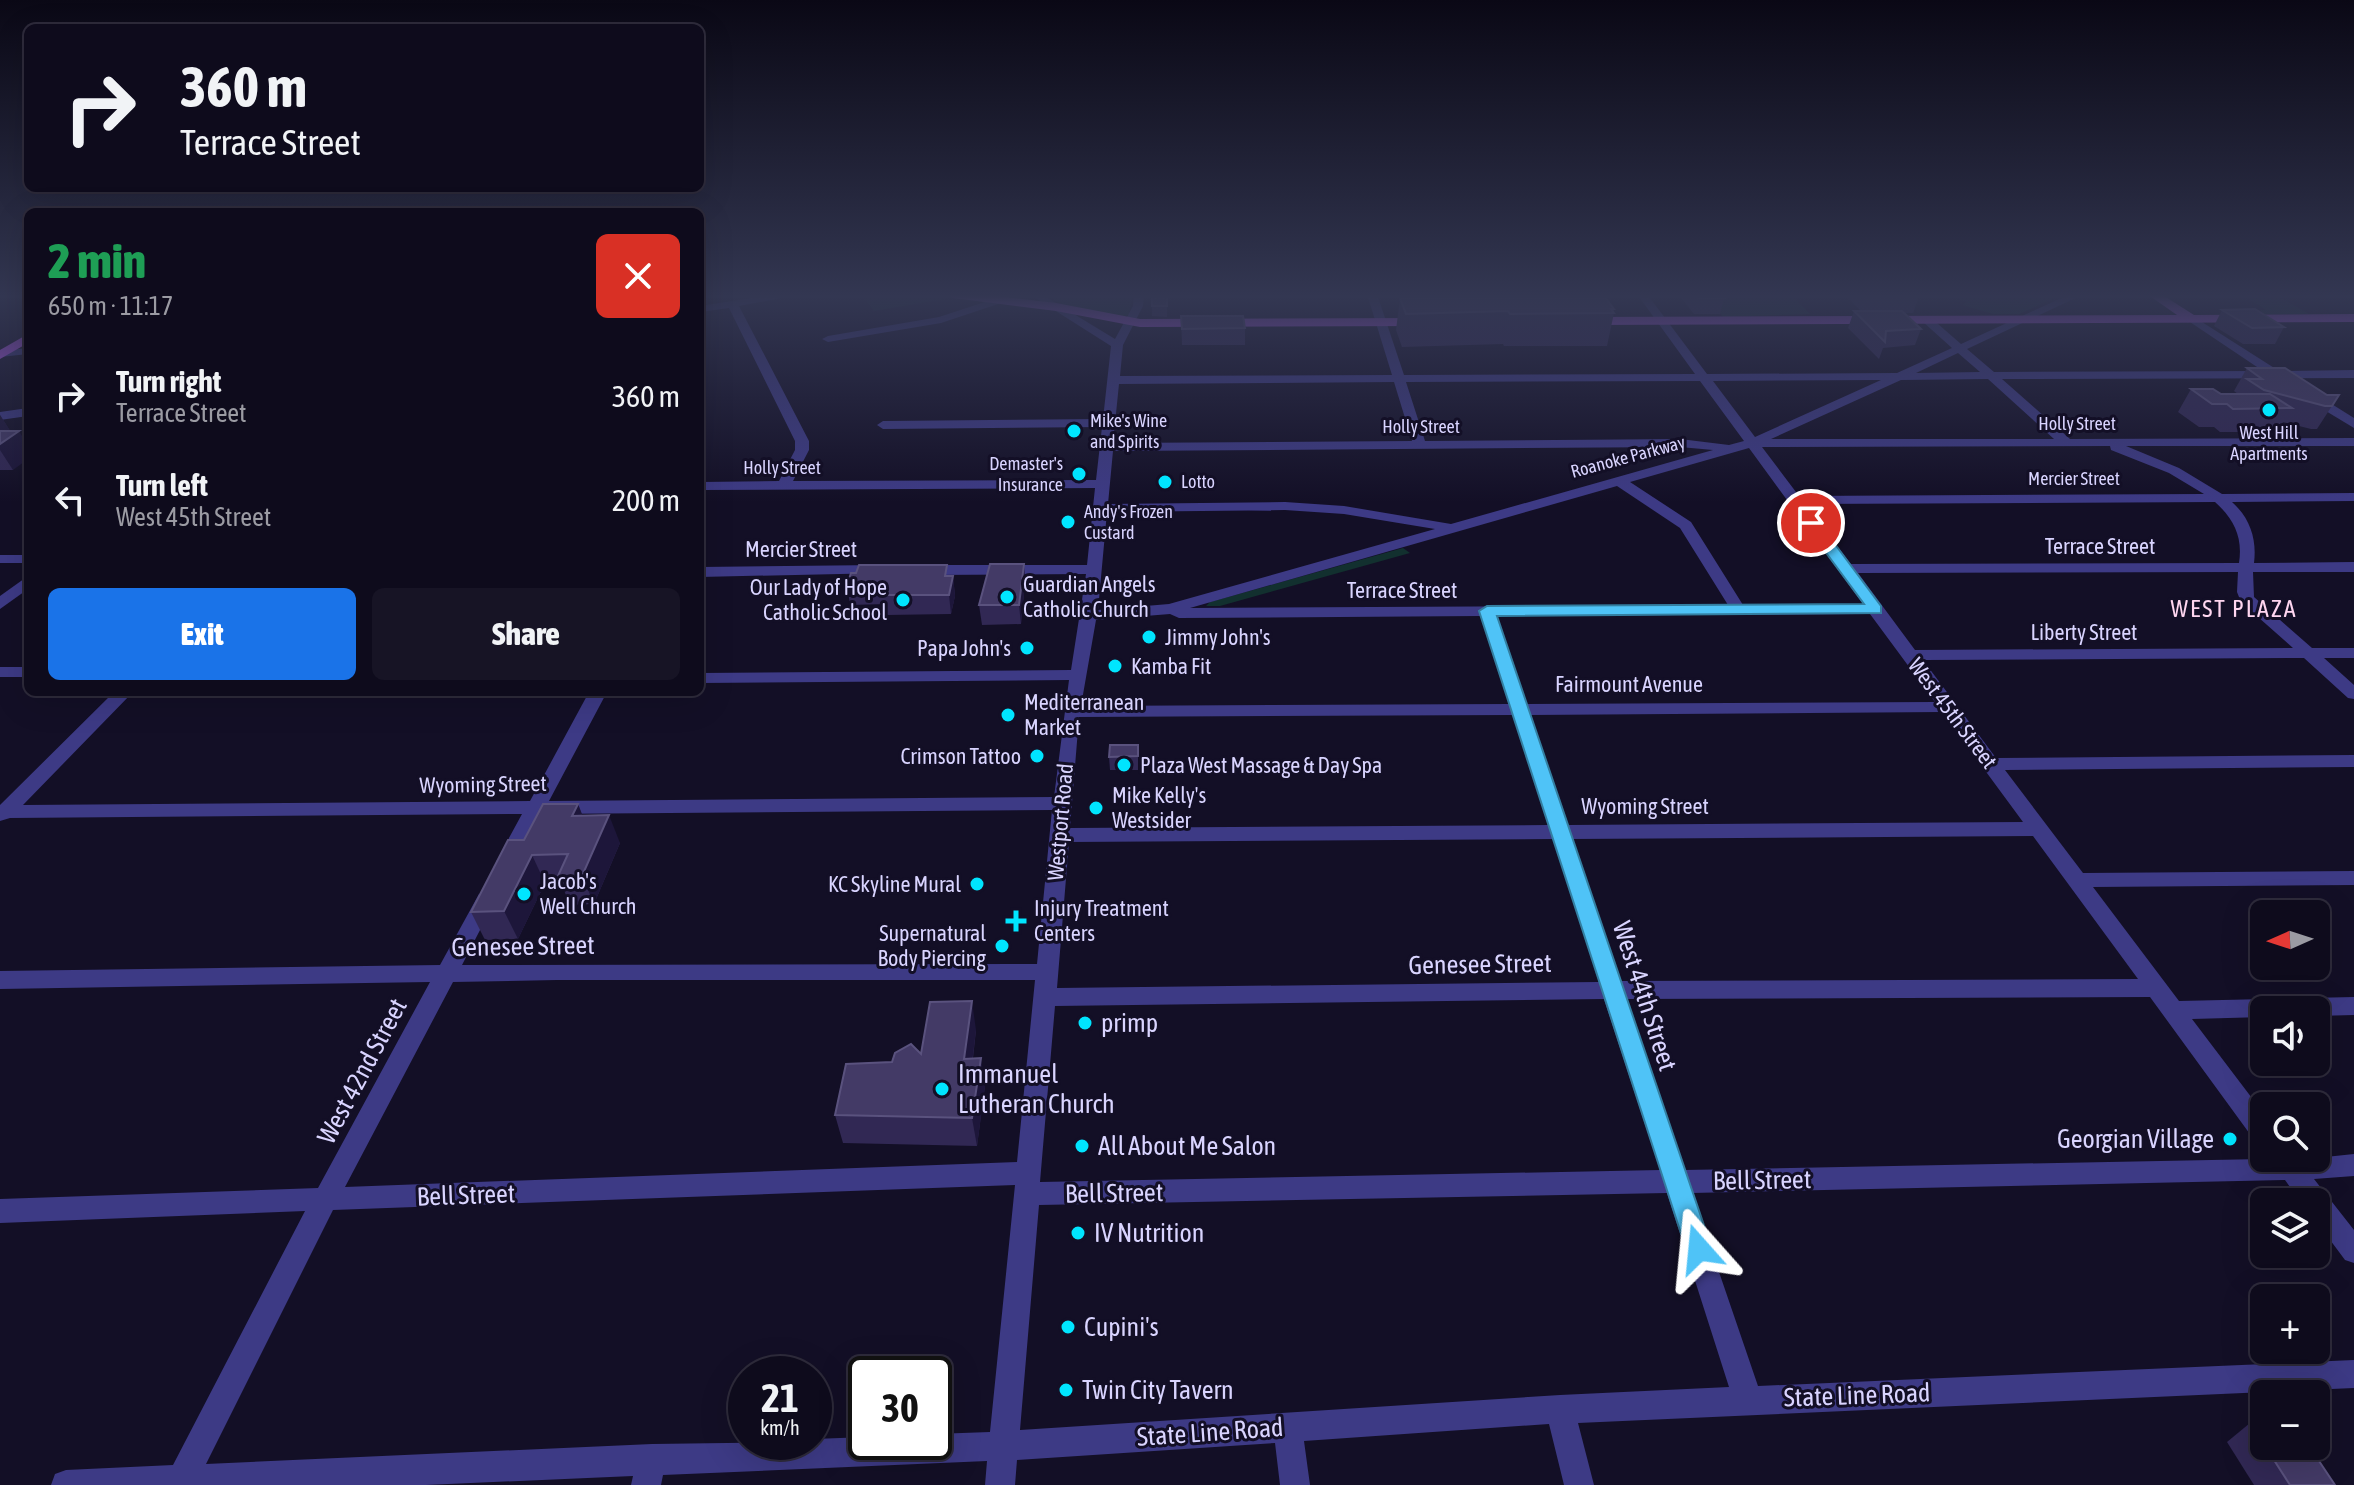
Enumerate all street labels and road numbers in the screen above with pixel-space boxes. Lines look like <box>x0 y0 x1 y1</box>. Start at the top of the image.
street label: Holly Street <box>2038 413 2116 434</box>
street label: Holly Street <box>1382 416 1460 437</box>
street label: Roanoke Parkway <box>1568 431 1687 482</box>
street label: Holly Street <box>743 457 821 478</box>
street label: Mercier Street <box>2028 468 2120 489</box>
street label: Terrace Street <box>2045 533 2155 559</box>
street label: Mercier Street <box>745 536 857 562</box>
street label: Terrace Street <box>1347 577 1457 603</box>
street label: Liberty Street <box>2031 619 2137 645</box>
street label: West 45th Street <box>1903 653 2003 773</box>
street label: Fairmount Avenue <box>1555 671 1703 697</box>
street label: Westport Road <box>1042 762 1078 882</box>
street label: Wyoming Street <box>419 770 547 798</box>
street label: Wyoming Street <box>1581 793 1709 819</box>
street label: West 44th Street <box>1607 918 1683 1074</box>
street label: Genesee Street <box>451 930 595 962</box>
street label: Genesee Street <box>1408 948 1552 980</box>
street label: West 42nd Street <box>311 993 413 1149</box>
street label: Bell Street <box>1712 1164 1812 1196</box>
street label: Bell Street <box>1064 1177 1164 1209</box>
street label: Bell Street <box>416 1178 516 1212</box>
street label: State Line Road <box>1783 1377 1931 1413</box>
street label: State Line Road <box>1136 1412 1284 1452</box>

